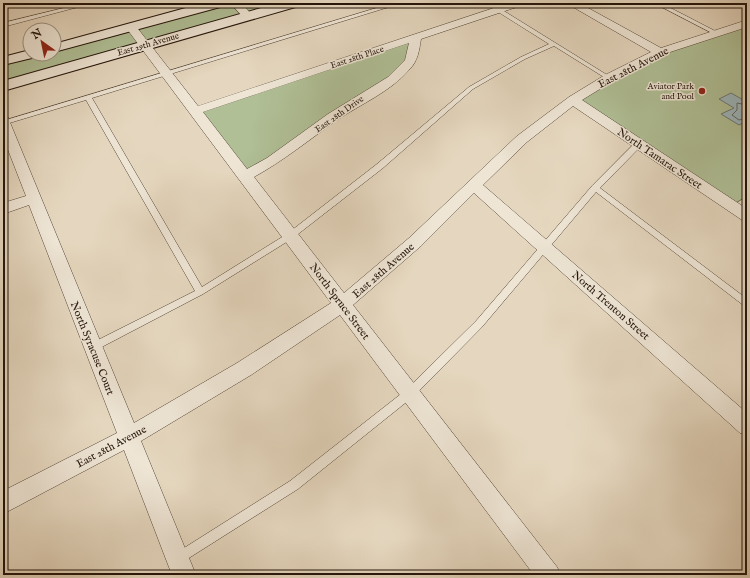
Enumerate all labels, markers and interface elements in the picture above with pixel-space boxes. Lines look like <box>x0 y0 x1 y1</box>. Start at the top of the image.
north arrow <box>22 22 62 62</box>
text: N <box>28 26 45 43</box>
street label: East 29th Avenue <box>116 30 180 59</box>
street label: East 28th Place <box>329 44 385 71</box>
street label: East 28th Avenue <box>596 44 671 92</box>
place label: Aviator Park and Pool <box>647 81 695 102</box>
marker: Aviator Park and Pool <box>697 86 707 96</box>
street label: East 28th Drive <box>313 94 366 135</box>
street label: North Tamarac Street <box>614 125 705 193</box>
street label: East 28th Avenue <box>350 240 418 301</box>
street label: North Spruce Street <box>306 261 373 343</box>
street label: North Trenton Street <box>569 268 652 343</box>
street label: North Syracuse Court <box>67 299 117 398</box>
street label: East 28th Avenue <box>74 422 149 471</box>

